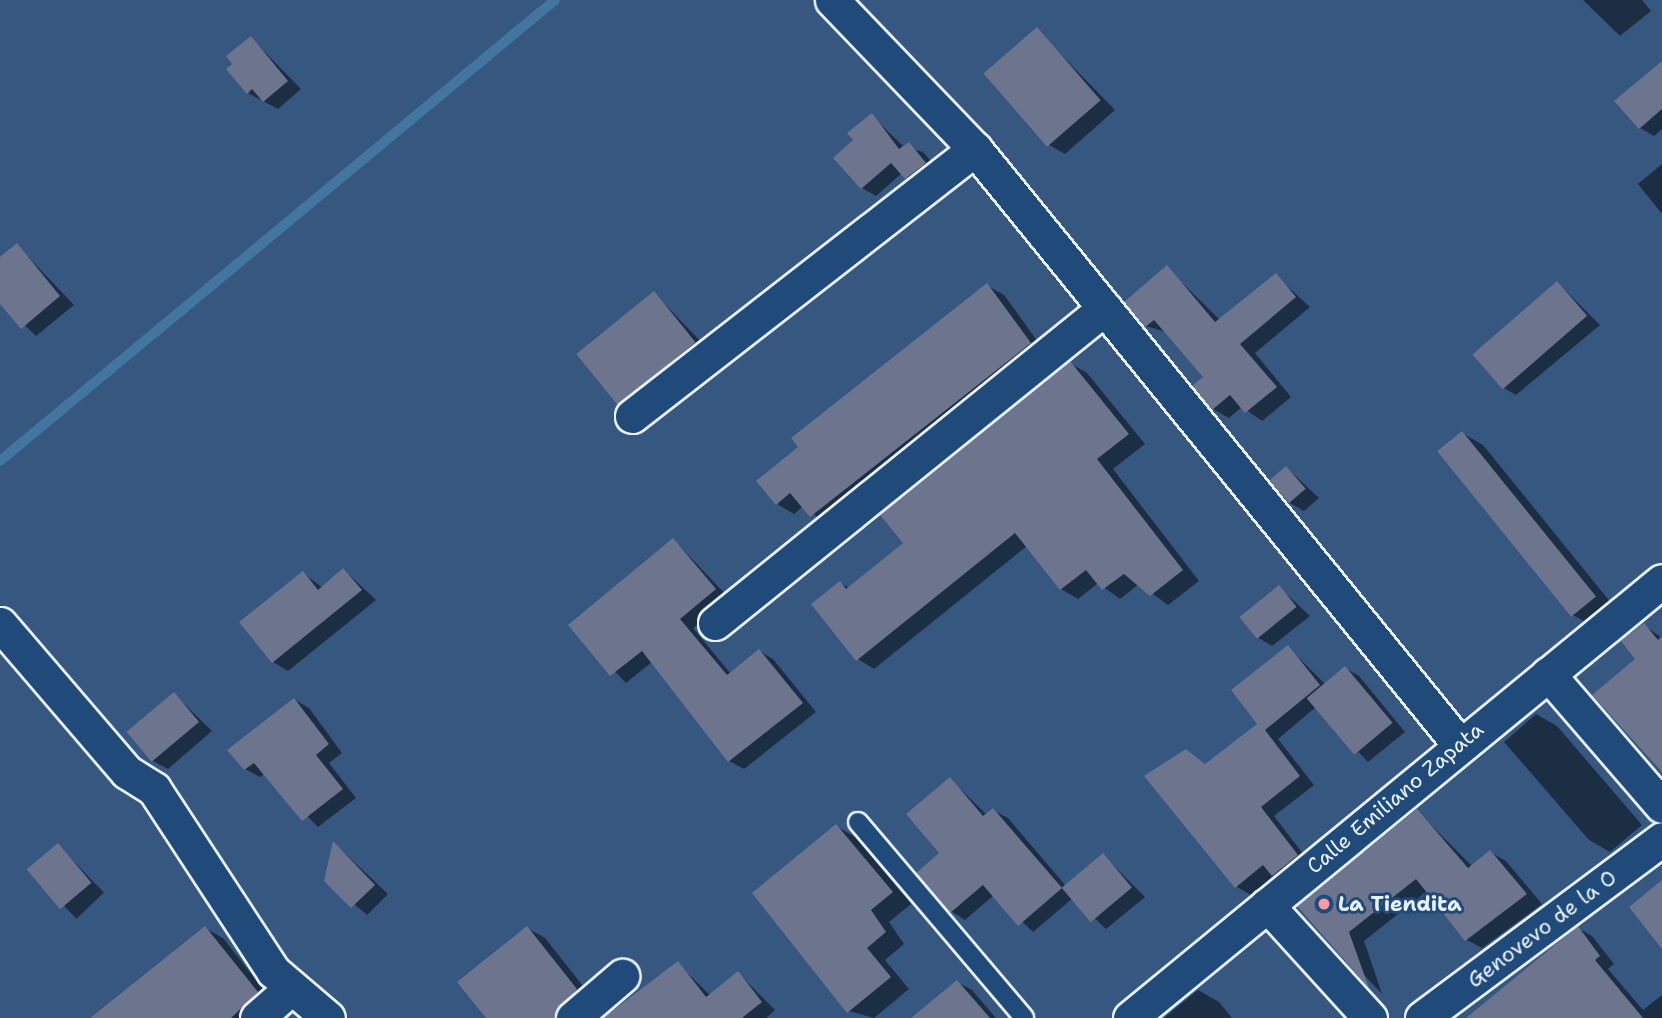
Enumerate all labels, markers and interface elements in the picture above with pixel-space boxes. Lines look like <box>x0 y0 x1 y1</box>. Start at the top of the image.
street label: Calle Emiliano Zapata <box>1302 717 1488 879</box>
street label: Genovevo de la O <box>1463 865 1621 993</box>
place label: La Tiendita <box>1338 891 1462 917</box>
marker: La Tiendita <box>1316 896 1332 912</box>

